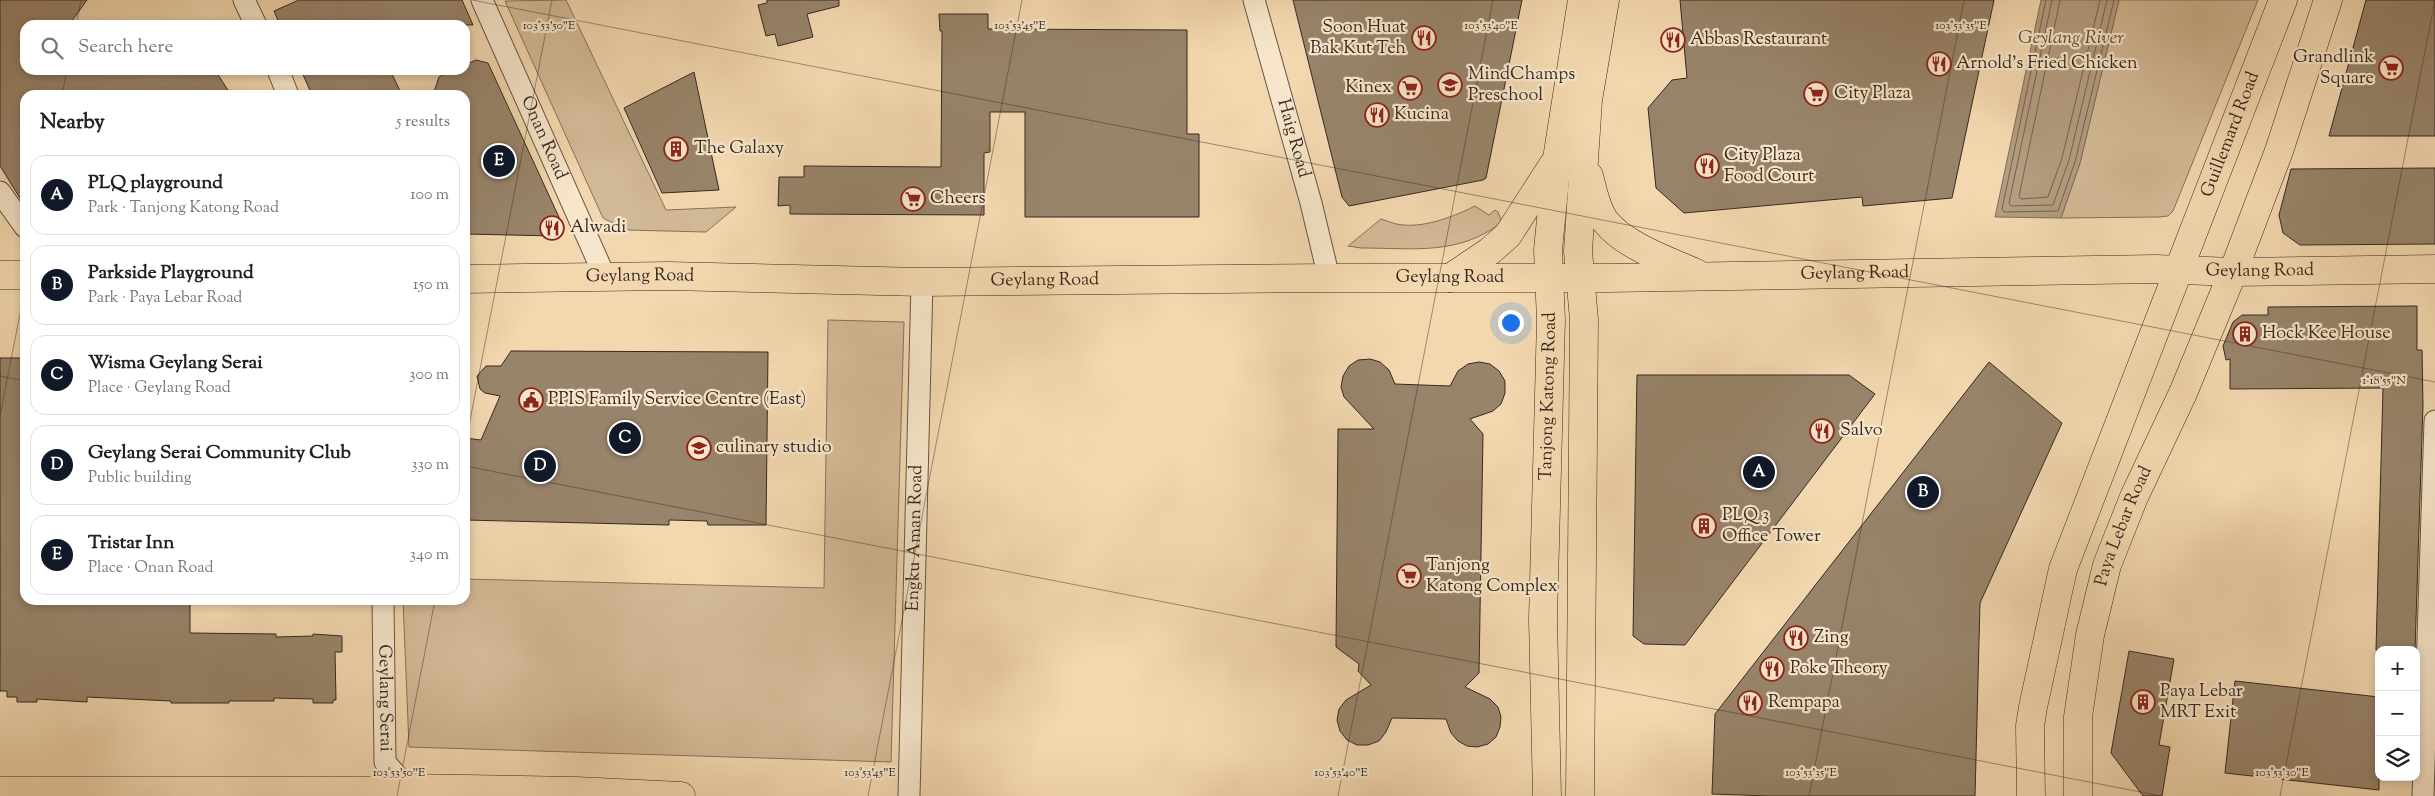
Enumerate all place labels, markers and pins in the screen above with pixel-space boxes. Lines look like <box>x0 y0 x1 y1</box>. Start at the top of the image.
place label: Soon Huat Bak Kut Teh <box>1310 15 1406 62</box>
restaurant icon: Soon Huat Bak Kut Teh <box>1411 25 1437 51</box>
restaurant icon: Abbas Restaurant <box>1660 27 1686 53</box>
place label: Abbas Restaurant <box>1690 27 1827 53</box>
place label: Grandlink Square <box>2293 45 2374 92</box>
restaurant icon: Arnold's Fried Chicken <box>1926 51 1952 77</box>
place label: Arnold's Fried Chicken <box>1956 51 2138 77</box>
supermarket icon: Grandlink Square <box>2378 55 2404 81</box>
place label: MindChamps Preschool <box>1468 62 1575 109</box>
school or university icon: MindChamps Preschool <box>1437 72 1463 98</box>
place label: Kinex <box>1345 75 1392 101</box>
supermarket icon: Kinex <box>1397 75 1423 101</box>
supermarket icon: City Plaza <box>1803 81 1829 107</box>
place label: City Plaza <box>1834 81 1911 107</box>
restaurant icon: Kucina <box>1364 102 1390 128</box>
place label: Kucina <box>1394 102 1449 128</box>
building icon: The Galaxy <box>663 136 689 162</box>
place label: The Galaxy <box>694 136 784 162</box>
pin: E <box>483 142 515 180</box>
place label: City Plaza Food Court <box>1724 143 1815 190</box>
restaurant icon: City Plaza Food Court <box>1694 153 1720 179</box>
supermarket icon: Cheers <box>900 186 926 212</box>
place label: Cheers <box>930 186 986 212</box>
restaurant icon: Alwadi <box>539 215 565 241</box>
place label: Alwadi <box>570 215 626 241</box>
building icon: Hock Kee House <box>2232 321 2258 347</box>
place label: Hock Kee House <box>2262 321 2391 347</box>
public building icon: PPIS Family Service Centre (East) <box>518 387 544 413</box>
place label: PPIS Family Service Centre (East) <box>548 387 806 413</box>
restaurant icon: Salvo <box>1809 418 1835 444</box>
place label: Salvo <box>1840 418 1883 444</box>
pin: C <box>609 419 641 457</box>
school or university icon: culinary studio <box>686 435 712 461</box>
place label: culinary studio <box>716 435 832 461</box>
pin: D <box>524 447 556 485</box>
pin: A <box>1743 453 1775 491</box>
pin: B <box>1907 473 1939 511</box>
place label: PLQ 3 Office Tower <box>1722 503 1821 550</box>
building icon: PLQ 3 Office Tower <box>1691 513 1717 539</box>
place label: Tanjong Katong Complex <box>1426 553 1558 600</box>
supermarket icon: Tanjong Katong Complex <box>1396 563 1422 589</box>
restaurant icon: Zing <box>1783 625 1809 651</box>
place label: Zing <box>1814 625 1849 651</box>
restaurant icon: Poke Theory <box>1759 656 1785 682</box>
place label: Poke Theory <box>1790 656 1888 682</box>
place label: Paya Lebar MRT Exit <box>2160 679 2243 726</box>
building icon: Paya Lebar MRT Exit <box>2130 689 2156 715</box>
restaurant icon: Rempapa <box>1737 690 1763 716</box>
place label: Rempapa <box>1768 690 1840 716</box>

